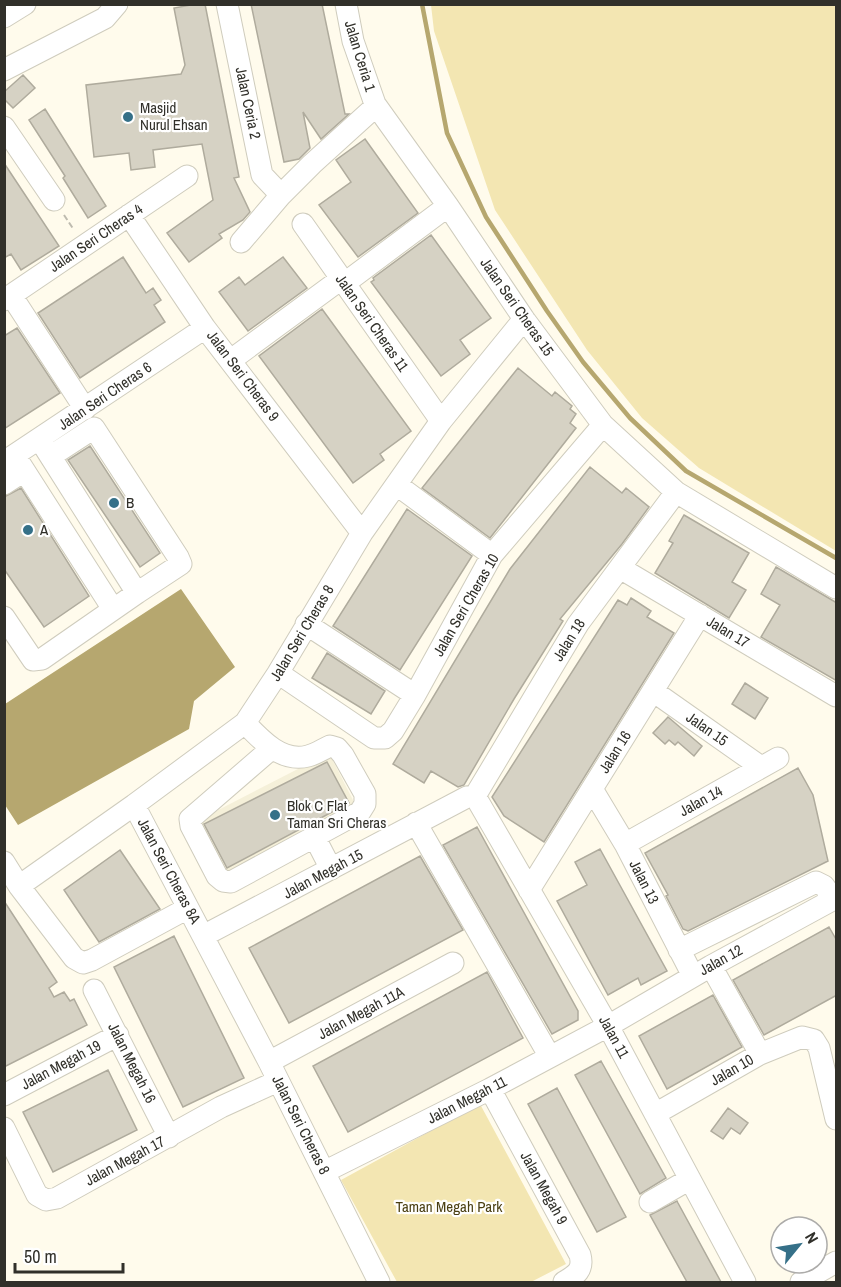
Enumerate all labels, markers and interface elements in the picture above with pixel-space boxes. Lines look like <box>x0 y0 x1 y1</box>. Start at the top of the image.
street label: Jalan Ceria 1 <box>340 18 381 94</box>
street label: Jalan Ceria 2 <box>231 65 266 141</box>
place label: Masjid Nurul Ehsan <box>140 97 208 135</box>
marker: Masjid Nurul Ehsan <box>121 110 135 124</box>
street label: Jalan Seri Cheras 4 <box>45 198 147 277</box>
street label: Jalan Seri Cheras 15 <box>476 253 559 360</box>
street label: Jalan Seri Cheras 11 <box>331 270 414 376</box>
street label: Jalan Seri Cheras 9 <box>202 326 285 426</box>
street label: Jalan Seri Cheras 6 <box>54 356 156 435</box>
place label: B <box>126 492 134 513</box>
marker: B <box>107 496 121 510</box>
place label: A <box>39 519 49 540</box>
marker: A <box>21 523 35 537</box>
street label: Jalan Seri Cheras 10 <box>428 549 504 660</box>
street label: Jalan Seri Cheras 8 <box>265 581 339 685</box>
street label: Jalan 17 <box>703 611 754 653</box>
street label: Jalan 18 <box>547 614 590 665</box>
street label: Jalan 15 <box>682 707 732 751</box>
street label: Jalan 16 <box>593 726 636 777</box>
street label: Jalan 14 <box>675 780 726 821</box>
place label: Blok C Flat Taman Sri Cheras <box>287 795 386 833</box>
marker: Blok C Flat Taman Sri Cheras <box>268 808 282 822</box>
street label: Jalan Seri Cheras 8A <box>133 814 207 928</box>
street label: Jalan Megah 15 <box>279 844 366 903</box>
street label: Jalan 13 <box>625 856 664 907</box>
street label: Jalan 12 <box>695 939 746 980</box>
street label: Jalan Megah 11A <box>314 981 408 1044</box>
street label: Jalan 11 <box>594 1012 635 1062</box>
street label: Jalan Megah 16 <box>103 1019 162 1107</box>
street label: Jalan Megah 19 <box>17 1035 104 1094</box>
street label: Jalan 10 <box>706 1049 757 1090</box>
street label: Jalan Megah 11 <box>423 1070 510 1129</box>
street label: Jalan Seri Cheras 8 <box>267 1072 336 1178</box>
street label: Jalan Megah 17 <box>81 1131 168 1190</box>
street label: Jalan Megah 9 <box>516 1147 573 1228</box>
park label: Taman Megah Park <box>396 1196 503 1217</box>
north arrow <box>769 1215 829 1275</box>
text: N <box>800 1228 824 1247</box>
scale bar <box>15 1236 123 1274</box>
text: 50 m <box>24 1244 57 1269</box>

